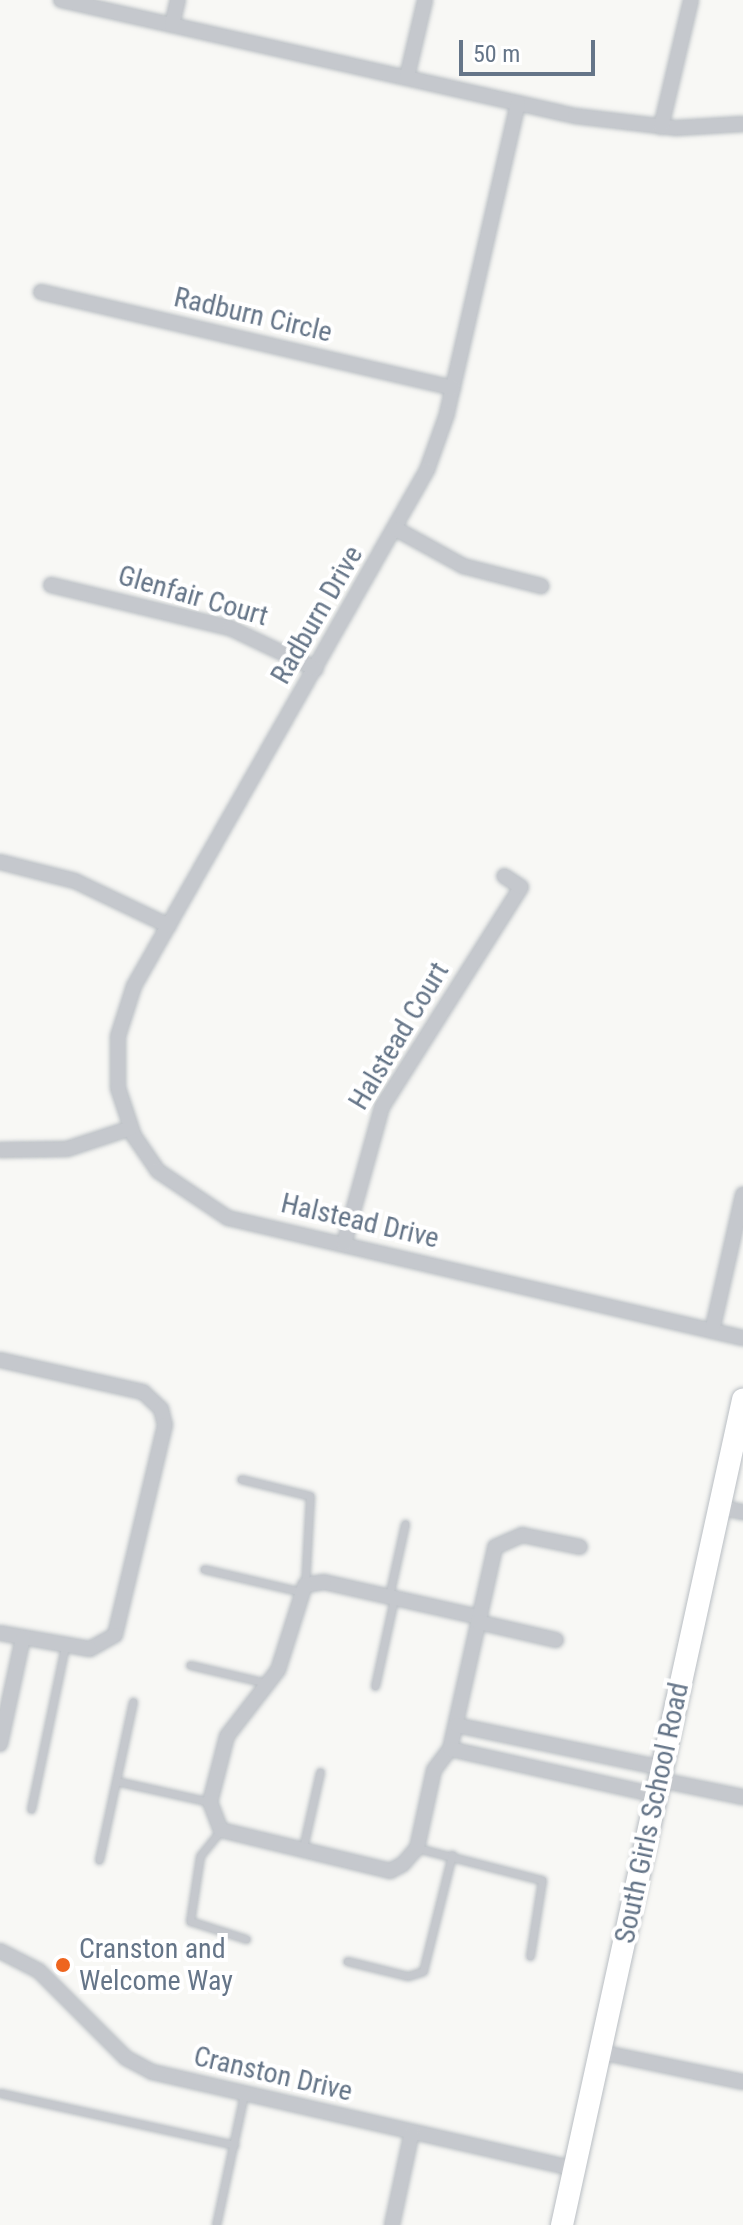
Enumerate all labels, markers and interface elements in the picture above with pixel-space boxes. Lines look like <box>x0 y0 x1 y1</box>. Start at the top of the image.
scale bar <box>463 24 599 74</box>
text: 50 m <box>473 40 520 68</box>
street label: Radburn Circle <box>171 281 335 349</box>
street label: Radburn Drive <box>264 540 370 690</box>
street label: Glenfair Court <box>114 559 272 633</box>
street label: Halstead Court <box>342 956 456 1116</box>
street label: Halstead Drive <box>278 1187 442 1255</box>
street label: South Girls School Road <box>608 1680 696 1946</box>
place label: Cranston and Welcome Way <box>79 1932 233 1998</box>
marker: Cranston and Welcome Way <box>54 1956 72 1974</box>
street label: Cranston Drive <box>191 2039 355 2109</box>

